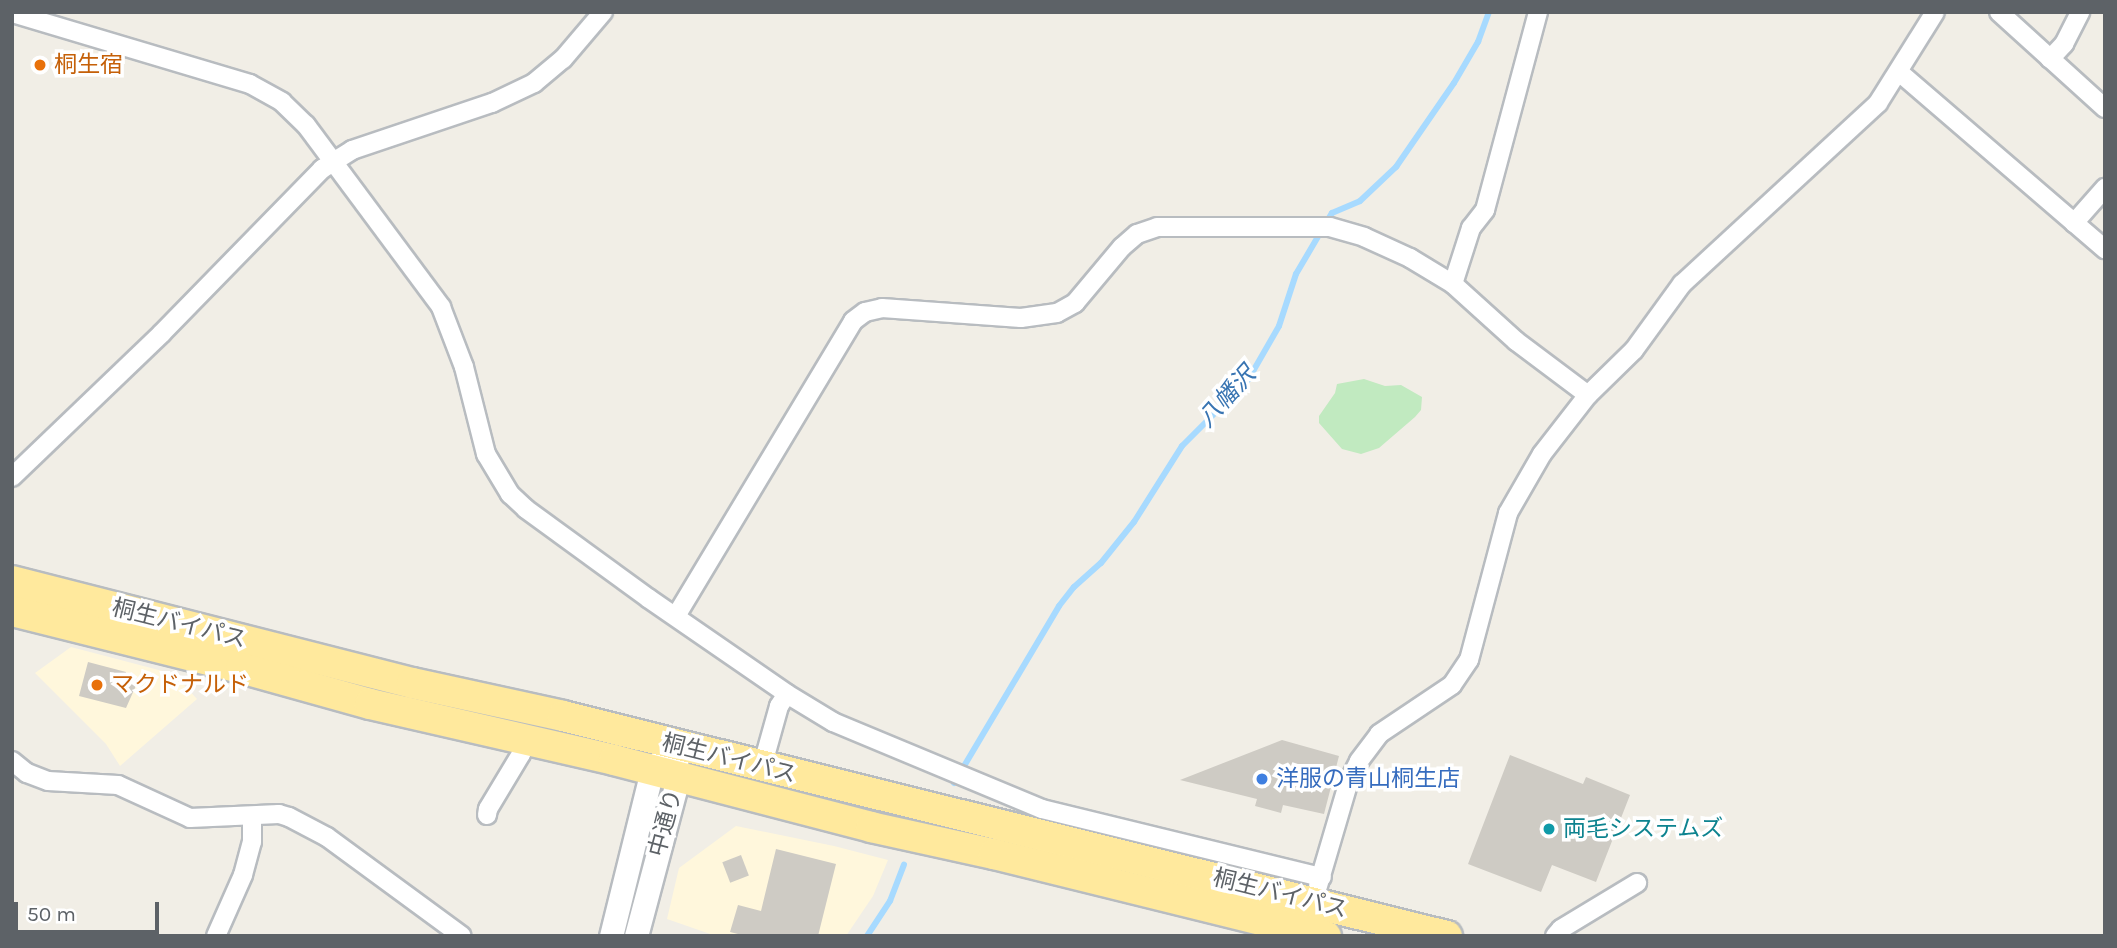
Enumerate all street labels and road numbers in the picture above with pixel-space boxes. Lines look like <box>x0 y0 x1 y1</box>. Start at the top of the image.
street label: 桐生バイパス <box>109 594 249 654</box>
street label: 桐生バイパス <box>659 729 799 789</box>
street label: 中通り <box>644 786 688 860</box>
street label: 桐生バイパス <box>1210 864 1350 924</box>

